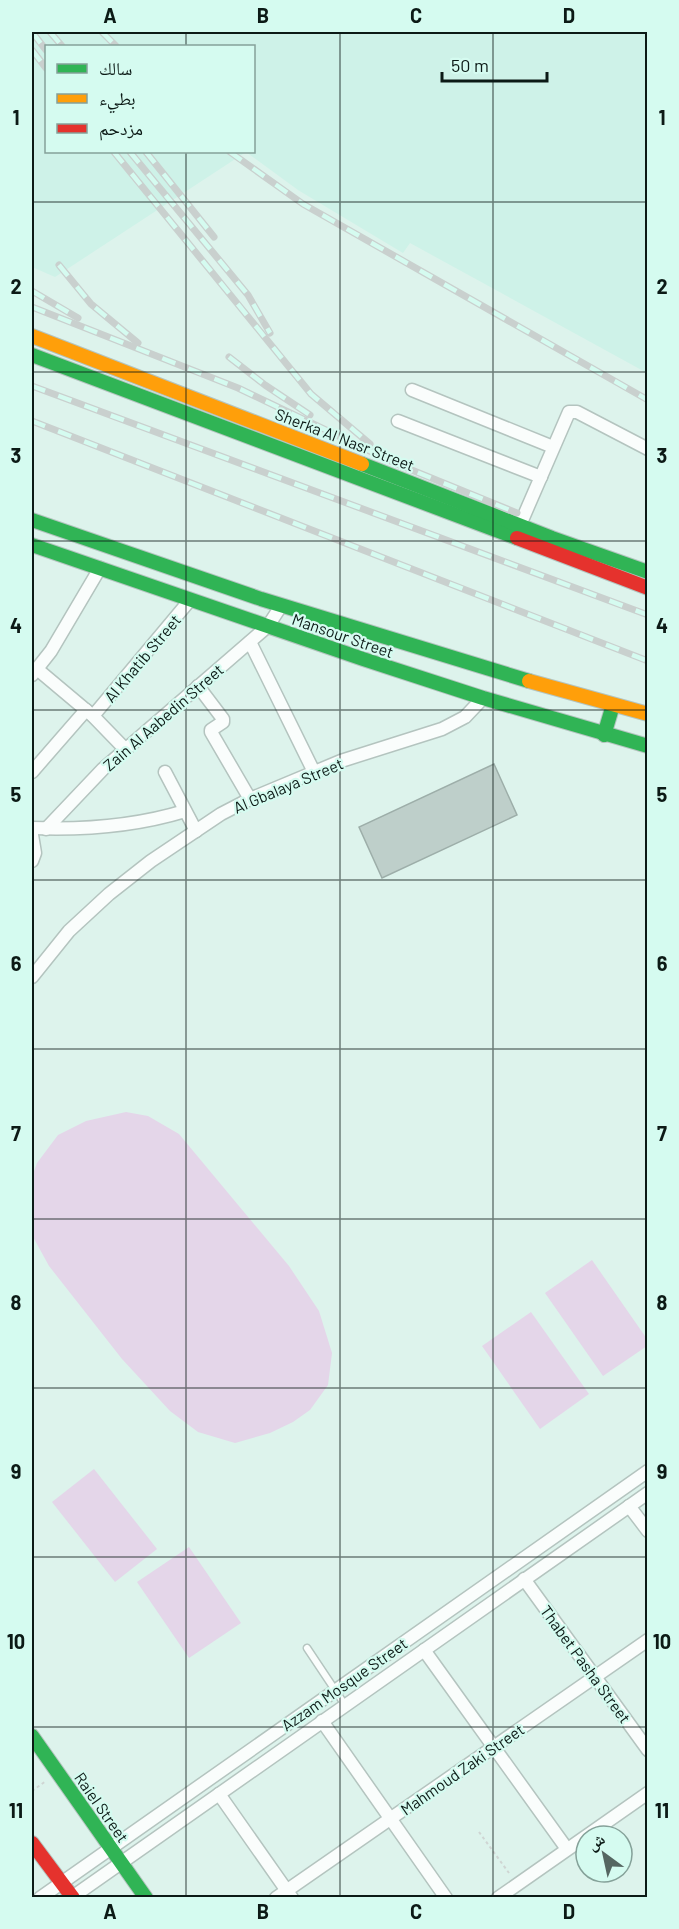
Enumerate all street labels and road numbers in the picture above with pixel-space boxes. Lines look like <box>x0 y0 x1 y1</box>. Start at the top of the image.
street label: Sherka Al Nasr Street <box>273 404 417 474</box>
street label: Mansour Street <box>290 609 396 661</box>
street label: Al Khatib Street <box>100 610 184 706</box>
street label: Zain Al Aabedin Street <box>99 660 227 774</box>
street label: Al Gbalaya Street <box>230 753 346 817</box>
street label: Thabet Pasha Street <box>537 1601 635 1727</box>
street label: Azzam Mosque Street <box>277 1633 411 1735</box>
street label: Mahmoud Zaki Street <box>397 1719 527 1819</box>
street label: Raiel Street <box>71 1768 133 1846</box>

